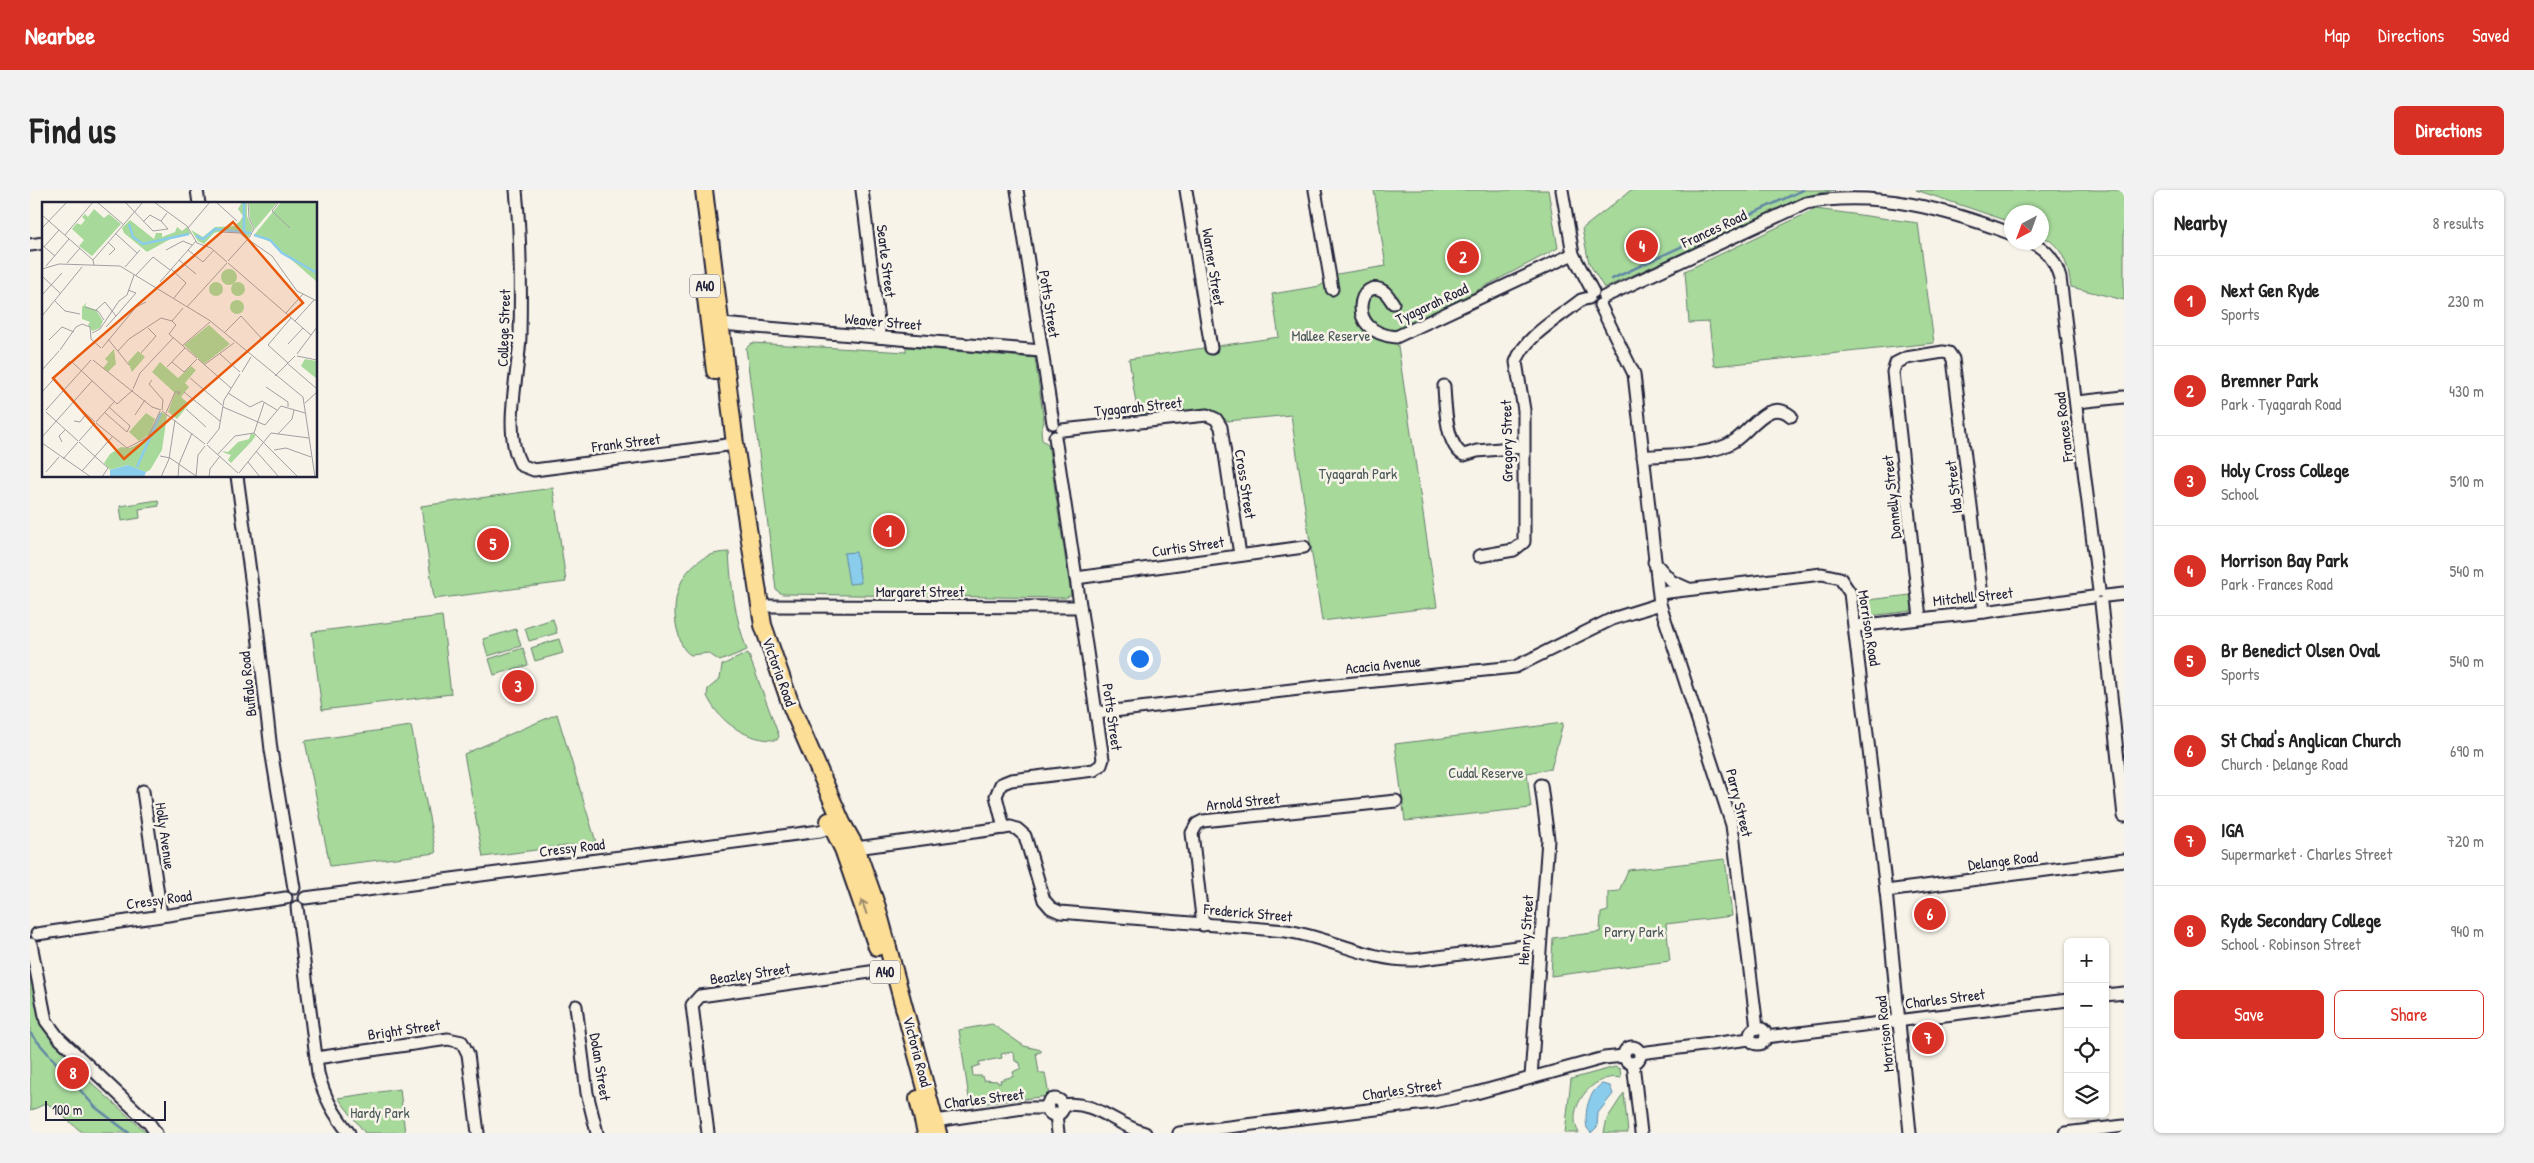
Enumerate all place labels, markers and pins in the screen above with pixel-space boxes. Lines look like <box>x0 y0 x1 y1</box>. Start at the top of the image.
pin: 4 <box>1626 227 1658 265</box>
pin: 2 <box>1447 238 1479 276</box>
pin: 1 <box>873 512 905 550</box>
pin: 5 <box>477 525 509 563</box>
pin: 3 <box>502 667 534 705</box>
pin: 6 <box>1914 895 1946 933</box>
pin: 7 <box>1912 1019 1944 1057</box>
pin: 8 <box>57 1054 89 1092</box>

